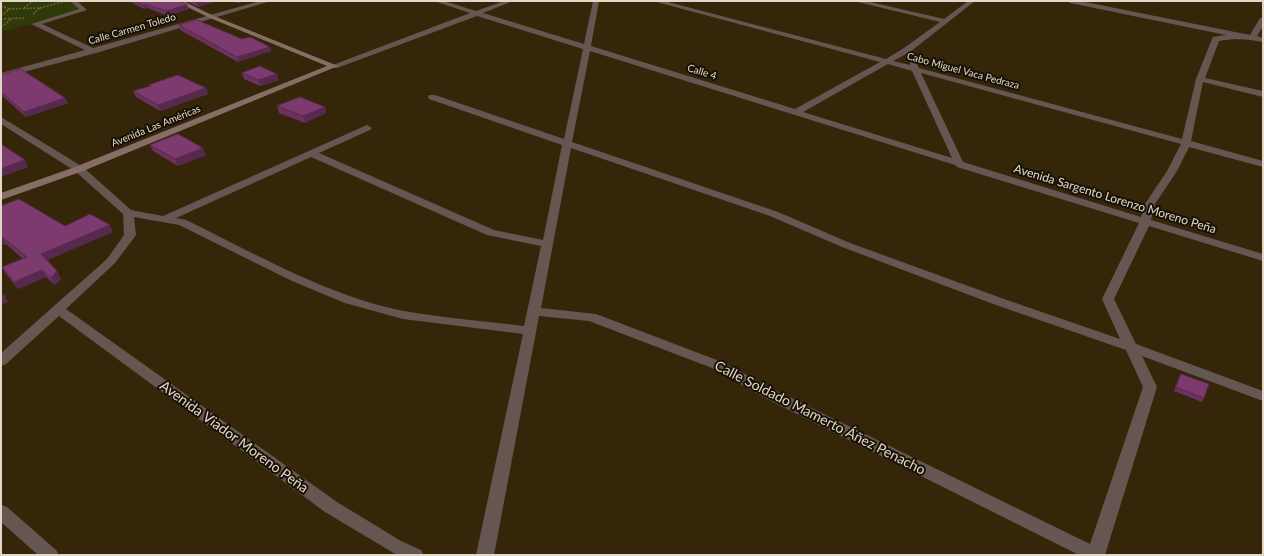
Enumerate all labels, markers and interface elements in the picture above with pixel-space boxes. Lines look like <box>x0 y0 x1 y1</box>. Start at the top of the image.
street label: Calle Carmen Toledo <box>87 11 177 47</box>
street label: Cabo Miguel Vaca Pedraza <box>905 50 1021 92</box>
street label: Calle 4 <box>686 62 718 82</box>
street label: Avenida Las Américas <box>110 103 202 149</box>
street label: Avenida Sargento Lorenzo Moreno Peña <box>1012 161 1218 237</box>
street label: Calle Soldado Mamerto Áñez Penacho <box>712 357 928 479</box>
street label: Avenida Viador Moreno Peña <box>156 377 312 497</box>

